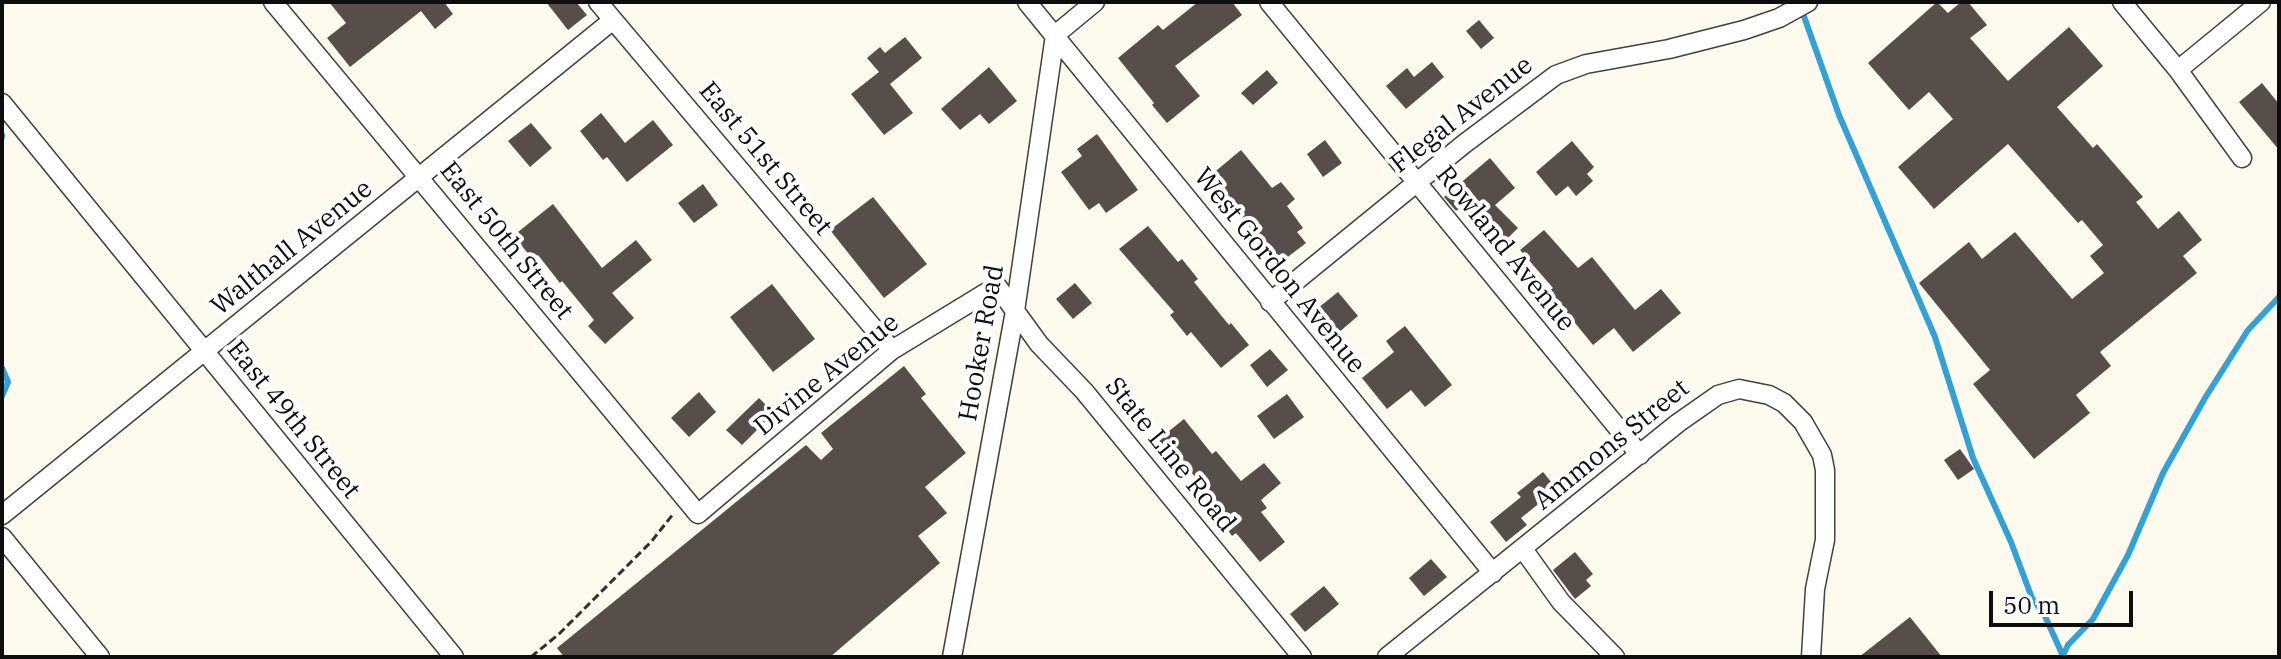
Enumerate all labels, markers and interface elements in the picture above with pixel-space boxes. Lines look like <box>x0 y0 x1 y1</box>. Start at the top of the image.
street label: Flegal Avenue <box>1385 50 1539 180</box>
street label: East 51st Street <box>692 76 838 242</box>
street label: East 50th Street <box>433 156 579 326</box>
street label: Rowland Avenue <box>1429 160 1581 338</box>
street label: West Gordon Avenue <box>1187 162 1371 380</box>
street label: Walthall Avenue <box>205 174 379 322</box>
street label: Hooker Road <box>953 262 1011 424</box>
street label: Divine Avenue <box>749 307 905 443</box>
street label: East 49th Street <box>220 335 366 505</box>
street label: State Line Road <box>1098 371 1242 539</box>
street label: Ammons Street <box>1528 373 1696 517</box>
scale bar <box>1993 575 2137 625</box>
text: 50 m <box>2003 589 2060 621</box>

